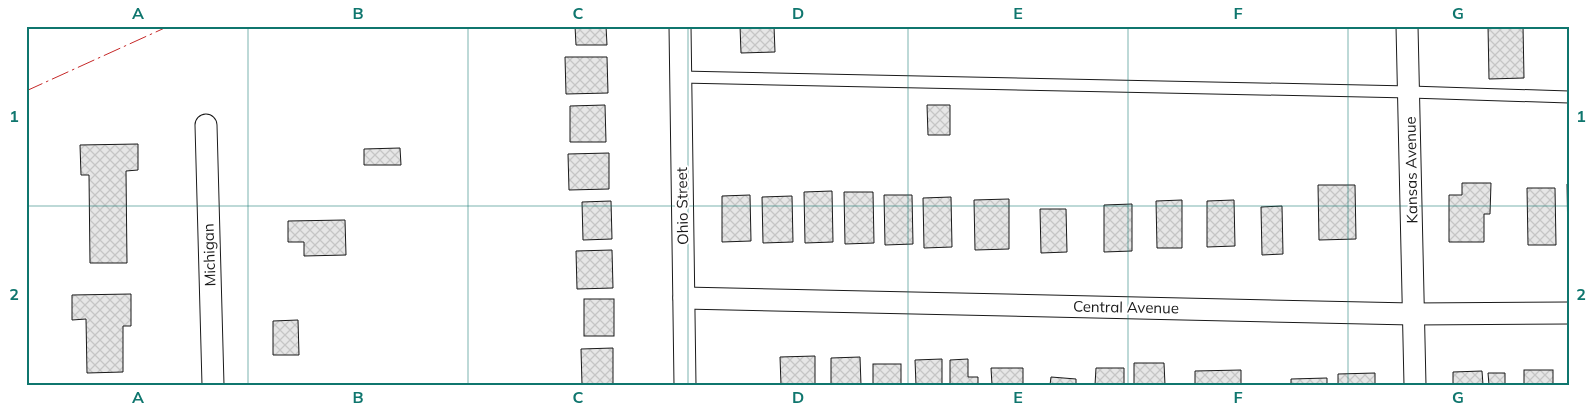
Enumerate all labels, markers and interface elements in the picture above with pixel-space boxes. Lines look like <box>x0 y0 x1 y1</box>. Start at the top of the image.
text: A <box>132 3 144 23</box>
text: B <box>352 3 364 23</box>
text: C <box>573 3 584 23</box>
text: D <box>792 3 804 23</box>
text: E <box>1013 3 1023 23</box>
text: F <box>1233 3 1243 23</box>
text: G <box>1452 3 1464 23</box>
text: 1 <box>9 106 19 126</box>
text: 1 <box>1576 106 1586 126</box>
street label: Kansas Avenue <box>1401 116 1421 224</box>
street label: Ohio Street <box>672 167 692 245</box>
street label: Michigan <box>198 223 220 287</box>
text: 2 <box>9 284 19 304</box>
text: 2 <box>1576 284 1586 304</box>
street label: Central Avenue <box>1073 297 1179 317</box>
text: A <box>132 387 144 407</box>
text: B <box>352 387 364 407</box>
text: C <box>573 387 584 407</box>
text: D <box>792 387 804 407</box>
text: E <box>1013 387 1023 407</box>
text: F <box>1233 387 1243 407</box>
text: G <box>1452 387 1464 407</box>

